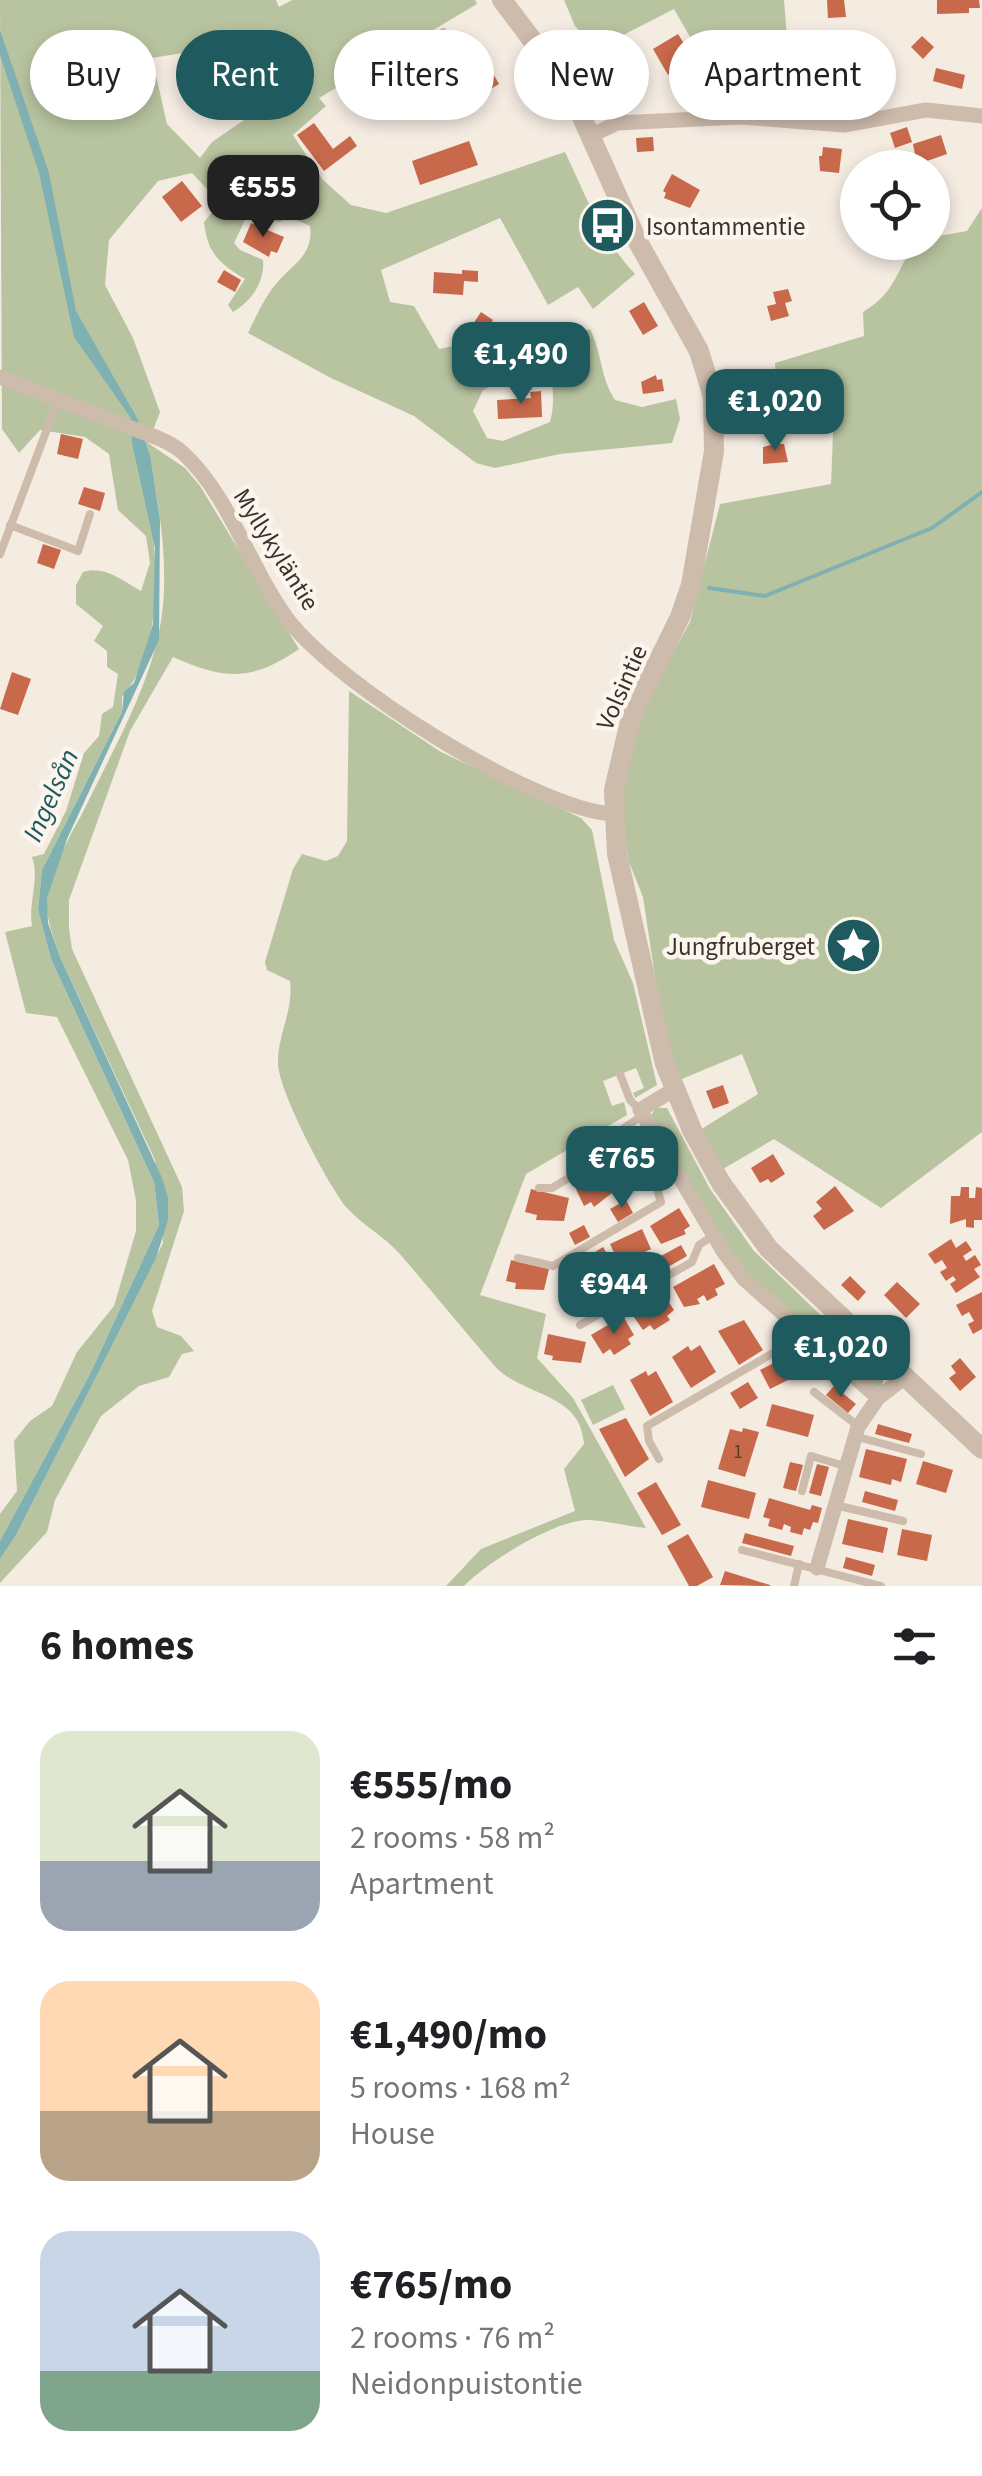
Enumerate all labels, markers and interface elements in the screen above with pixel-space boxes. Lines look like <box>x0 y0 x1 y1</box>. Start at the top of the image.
chip: Buy <box>30 30 156 120</box>
chip: Rent <box>176 30 314 120</box>
chip: Filters <box>334 30 494 120</box>
chip: New <box>514 30 649 120</box>
chip: Apartment <box>669 30 896 120</box>
map controls <box>840 150 950 260</box>
button: locate <box>840 150 950 260</box>
pin: €555 <box>204 155 322 240</box>
text: €555 <box>229 164 297 210</box>
bus stop icon: Isontammentie <box>577 196 637 256</box>
place label: Isontammentie <box>646 209 805 245</box>
pin: €1,490 <box>440 322 602 407</box>
text: €1,490 <box>474 331 568 377</box>
pin: €1,020 <box>694 369 856 454</box>
text: €1,020 <box>728 378 822 424</box>
street label: Myllykyläntie <box>224 481 328 618</box>
street label: Volsintie <box>587 639 657 736</box>
water label: Ingelsån <box>13 743 89 848</box>
place icon: Jungfruberget <box>824 916 884 976</box>
place label: Jungfruberget <box>666 929 816 965</box>
pin: €765 <box>563 1126 681 1211</box>
text: €765 <box>588 1135 656 1181</box>
pin: €944 <box>555 1252 673 1337</box>
text: €944 <box>580 1261 648 1307</box>
pin: €1,020 <box>760 1315 922 1400</box>
text: €1,020 <box>794 1324 888 1370</box>
house number: 1 <box>733 1438 743 1466</box>
text: 6 homes <box>40 1616 194 1676</box>
icon: filters <box>887 1619 942 1674</box>
text: €555/mo <box>350 1755 512 1815</box>
icon: home <box>120 1771 240 1891</box>
text: 2 rooms · 58 m² <box>350 1815 555 1861</box>
text: Apartment <box>350 1861 493 1907</box>
text: €1,490/mo <box>350 2005 547 2065</box>
icon: home <box>120 2021 240 2141</box>
text: 5 rooms · 168 m² <box>350 2065 571 2111</box>
text: House <box>350 2111 435 2157</box>
text: €765/mo <box>350 2255 512 2315</box>
icon: home <box>120 2271 240 2391</box>
text: 2 rooms · 76 m² <box>350 2315 555 2361</box>
text: Neidonpuistontie <box>350 2361 583 2407</box>

